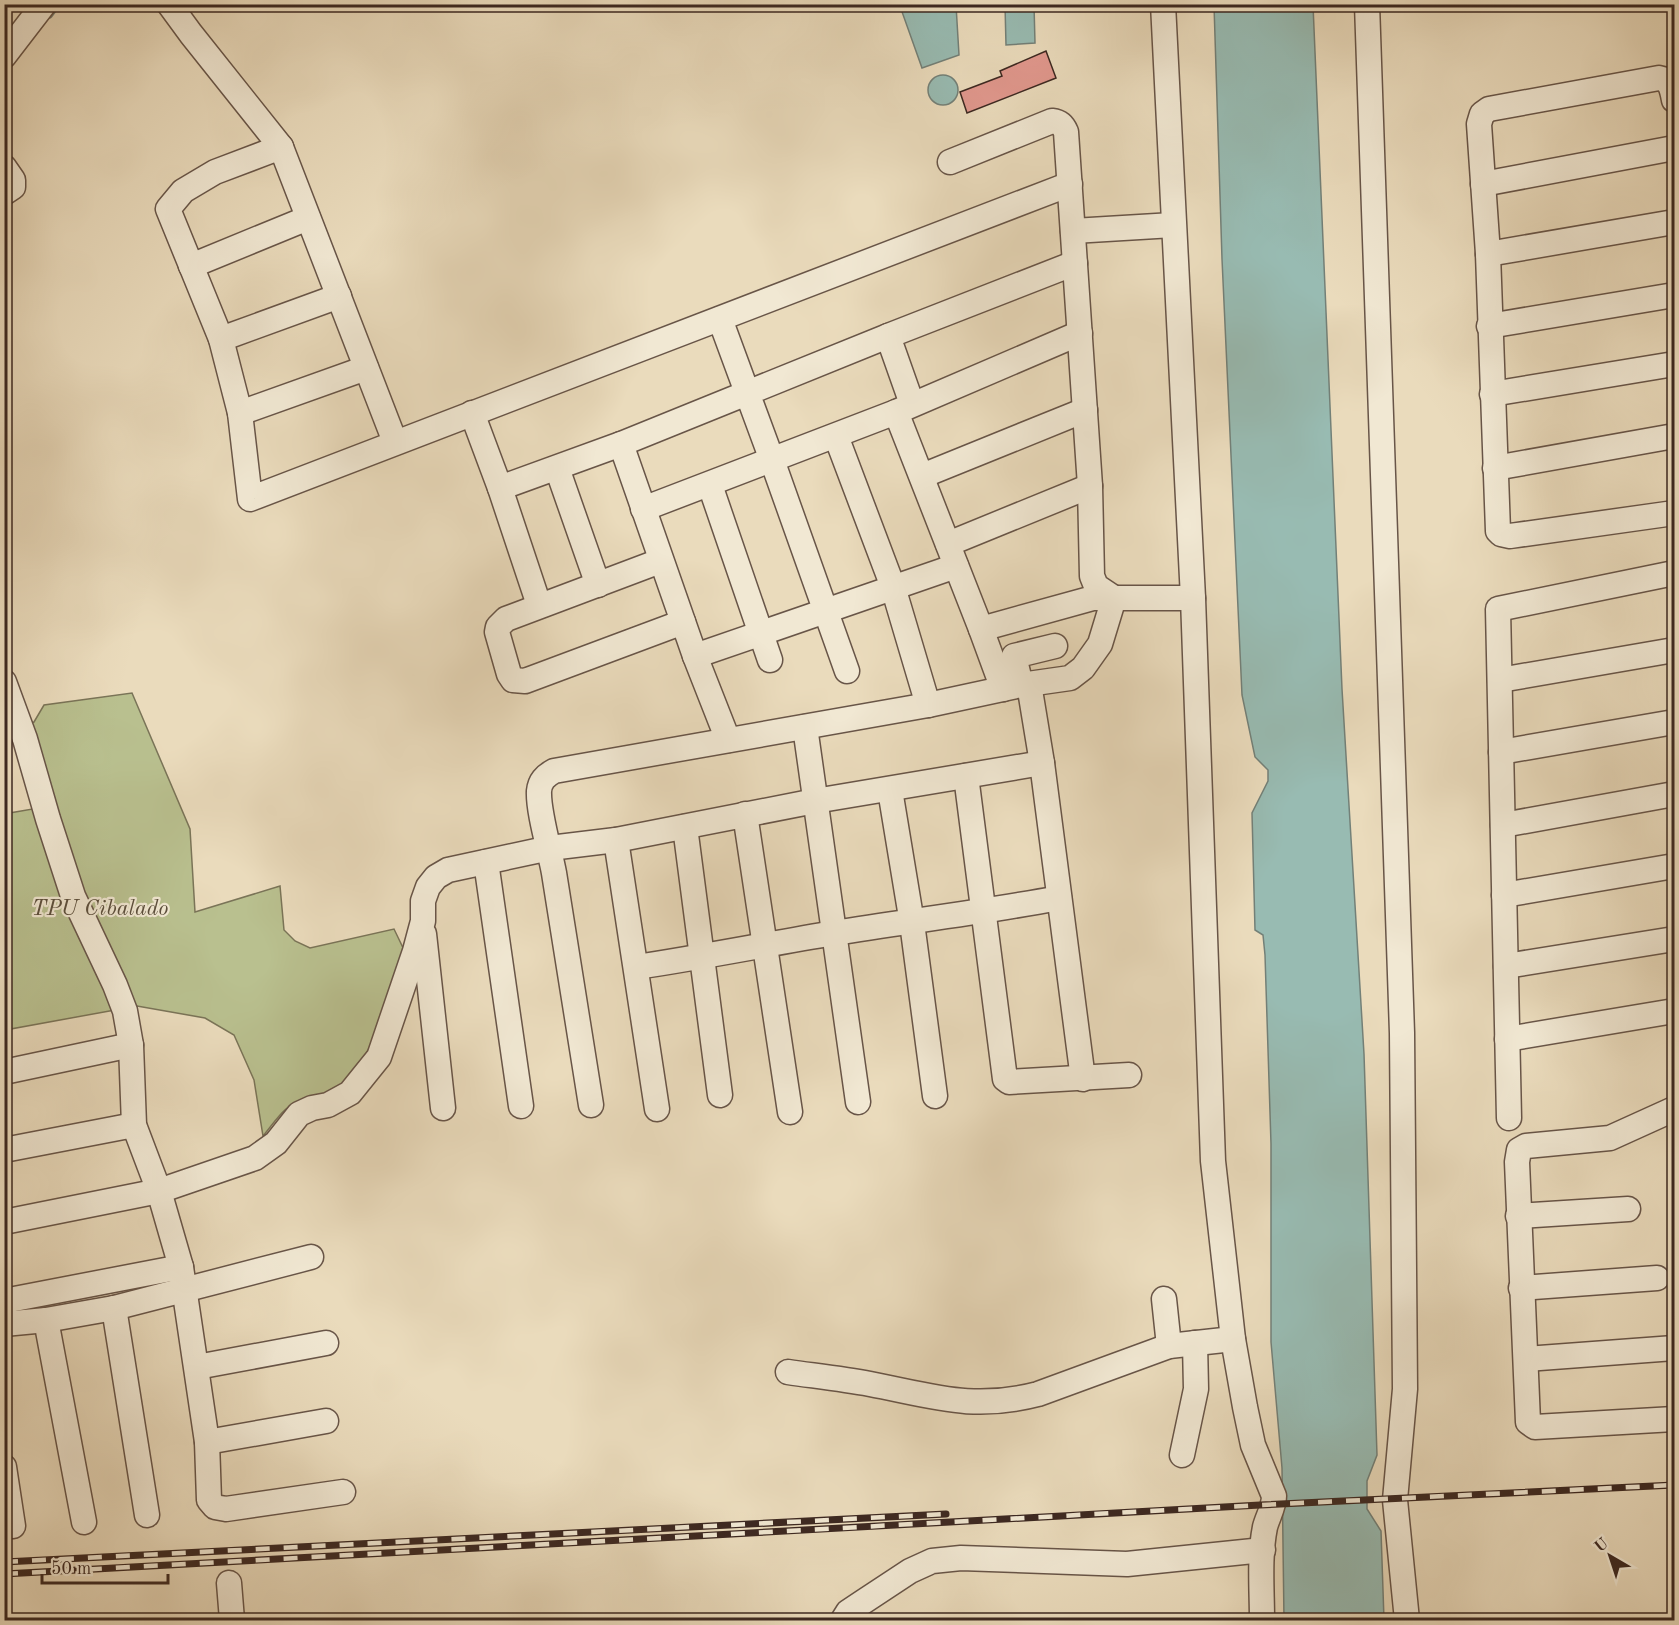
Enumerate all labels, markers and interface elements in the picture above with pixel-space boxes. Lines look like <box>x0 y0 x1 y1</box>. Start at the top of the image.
park label: TPU Cibalado <box>31 898 169 920</box>
north arrow <box>1580 1526 1640 1586</box>
text: U <box>1592 1536 1612 1556</box>
scale bar <box>42 1547 168 1585</box>
text: 50 m <box>51 1560 91 1578</box>

